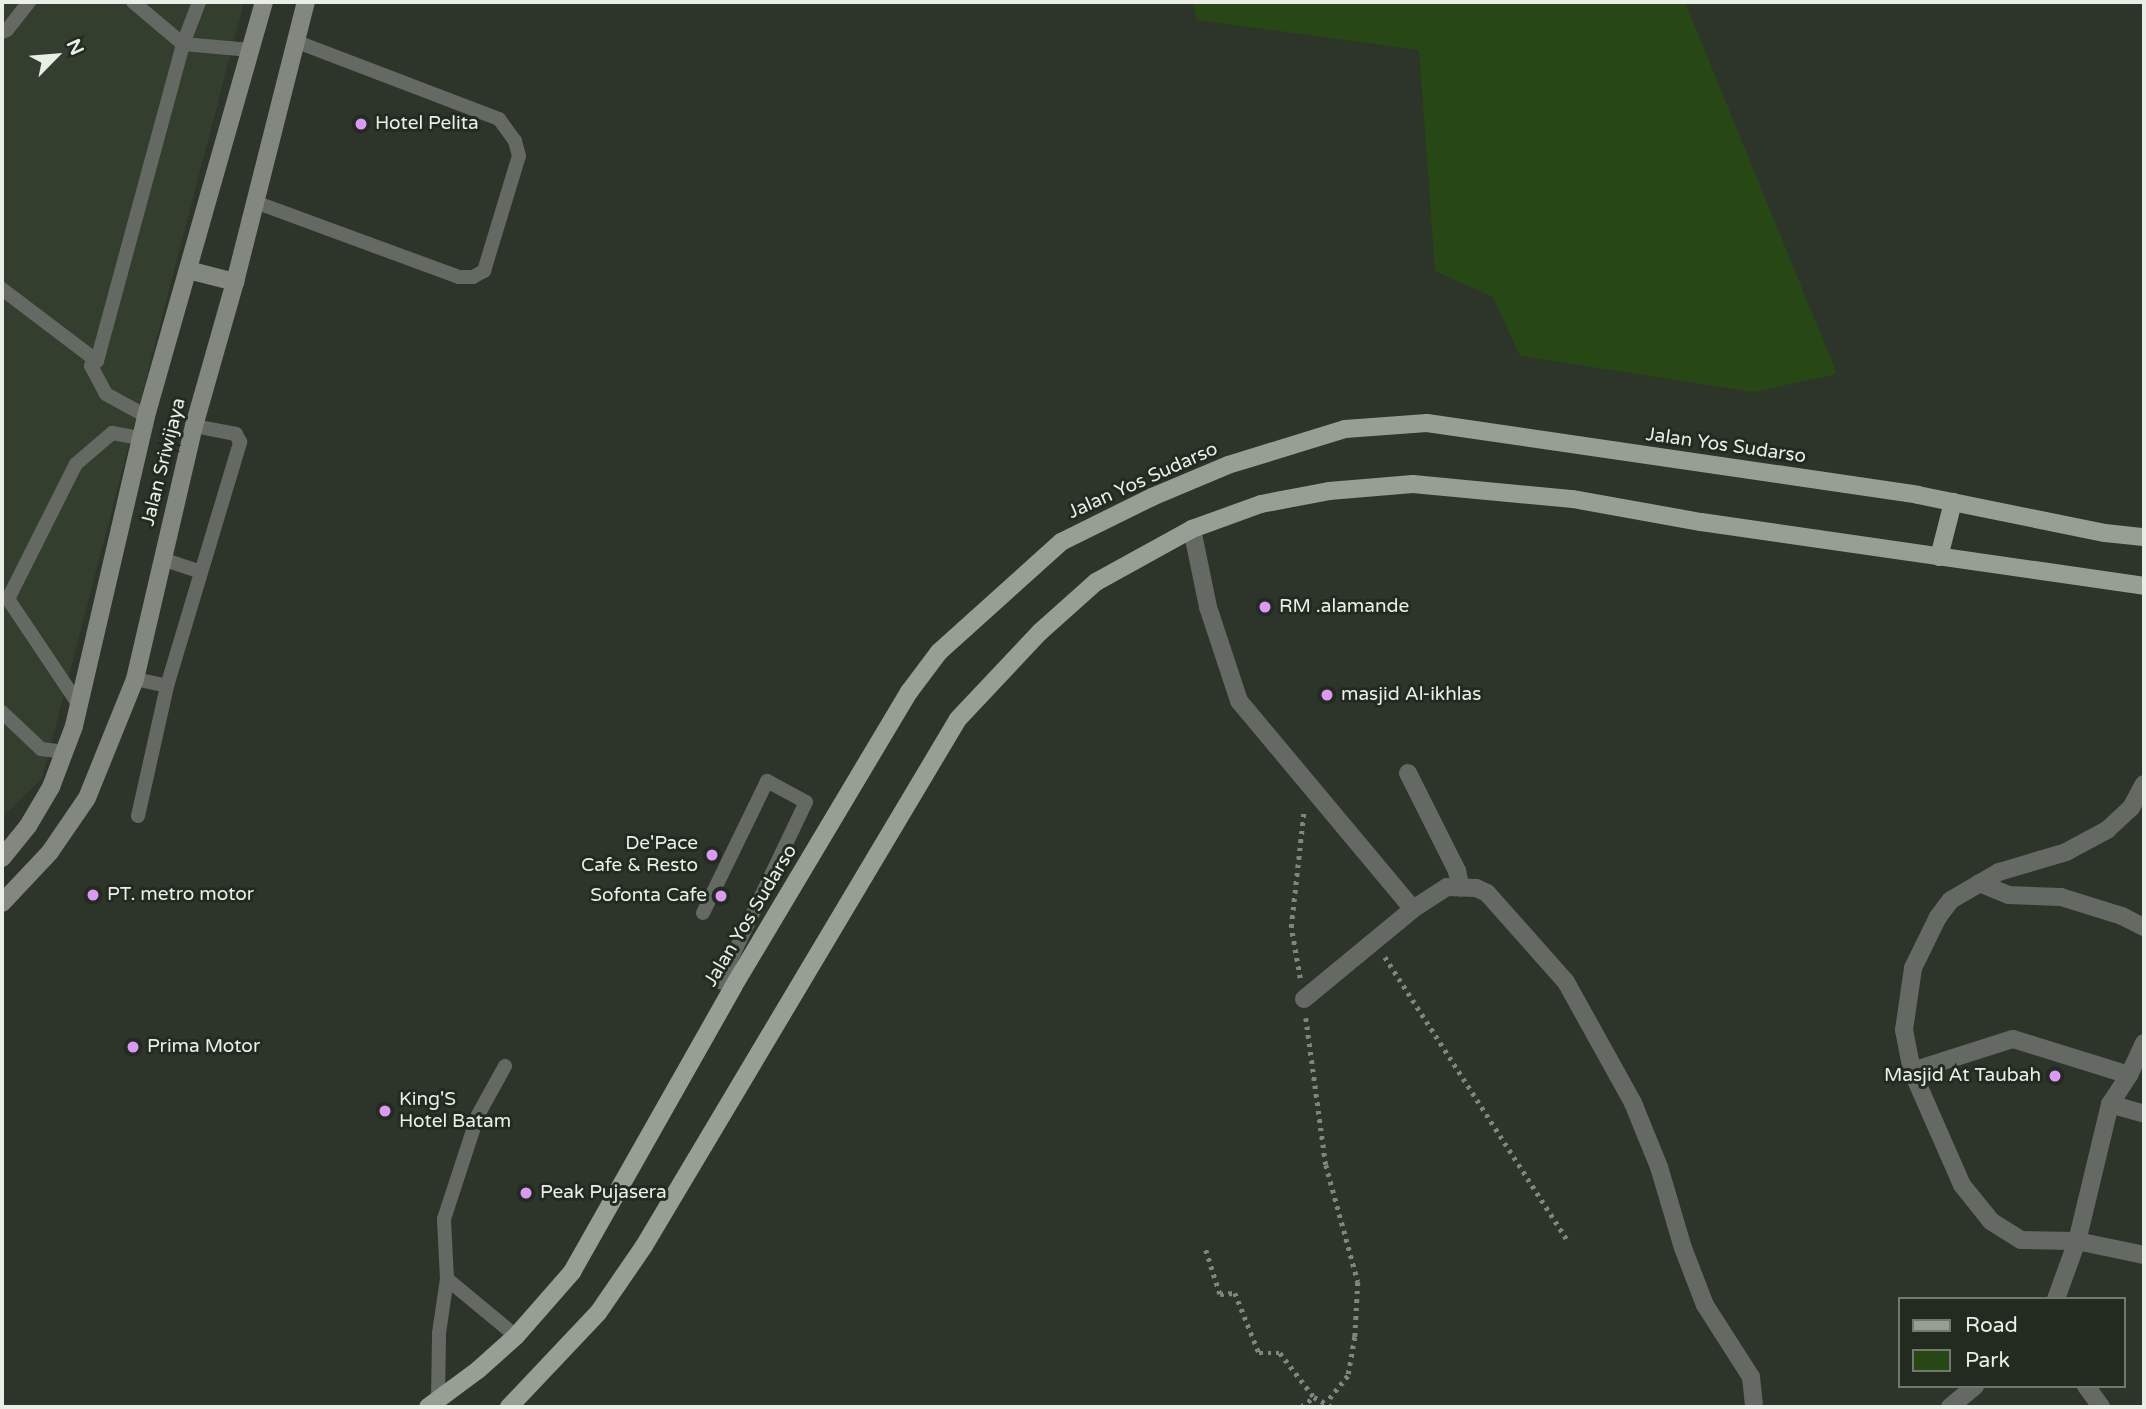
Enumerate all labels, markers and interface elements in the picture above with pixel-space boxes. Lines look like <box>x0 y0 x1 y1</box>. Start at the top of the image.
north arrow <box>21 21 91 91</box>
text: N <box>62 36 88 59</box>
place label: Hotel Pelita <box>375 113 479 135</box>
marker: Hotel Pelita <box>353 116 369 132</box>
street label: Jalan Sriwijaya <box>137 396 191 528</box>
street label: Jalan Yos Sudarso <box>1644 423 1808 469</box>
street label: Jalan Yos Sudarso <box>1065 438 1221 524</box>
place label: RM .alamande <box>1279 596 1409 618</box>
marker: RM .alamande <box>1257 599 1273 615</box>
place label: masjid Al-ikhlas <box>1341 684 1481 706</box>
marker: masjid Al-ikhlas <box>1319 687 1335 703</box>
place label: De'Pace Cafe & Resto <box>581 833 698 877</box>
street label: Jalan Yos Sudarso <box>700 841 802 991</box>
marker: De'Pace Cafe & Resto <box>704 847 720 863</box>
place label: PT. metro motor <box>107 884 254 906</box>
place label: Sofonta Cafe <box>590 885 707 907</box>
marker: PT. metro motor <box>85 887 101 903</box>
marker: Sofonta Cafe <box>713 888 729 904</box>
place label: Prima Motor <box>147 1036 260 1058</box>
marker: Prima Motor <box>125 1039 141 1055</box>
place label: Masjid At Taubah <box>1884 1065 2041 1087</box>
marker: Masjid At Taubah <box>2047 1068 2063 1084</box>
place label: King'S Hotel Batam <box>399 1089 511 1133</box>
marker: King'S Hotel Batam <box>377 1103 393 1119</box>
place label: Peak Pujasera <box>540 1182 667 1204</box>
marker: Peak Pujasera <box>518 1185 534 1201</box>
legend <box>1898 1297 2125 1388</box>
text: Road <box>1965 1313 2018 1338</box>
text: Park <box>1965 1348 2010 1373</box>

